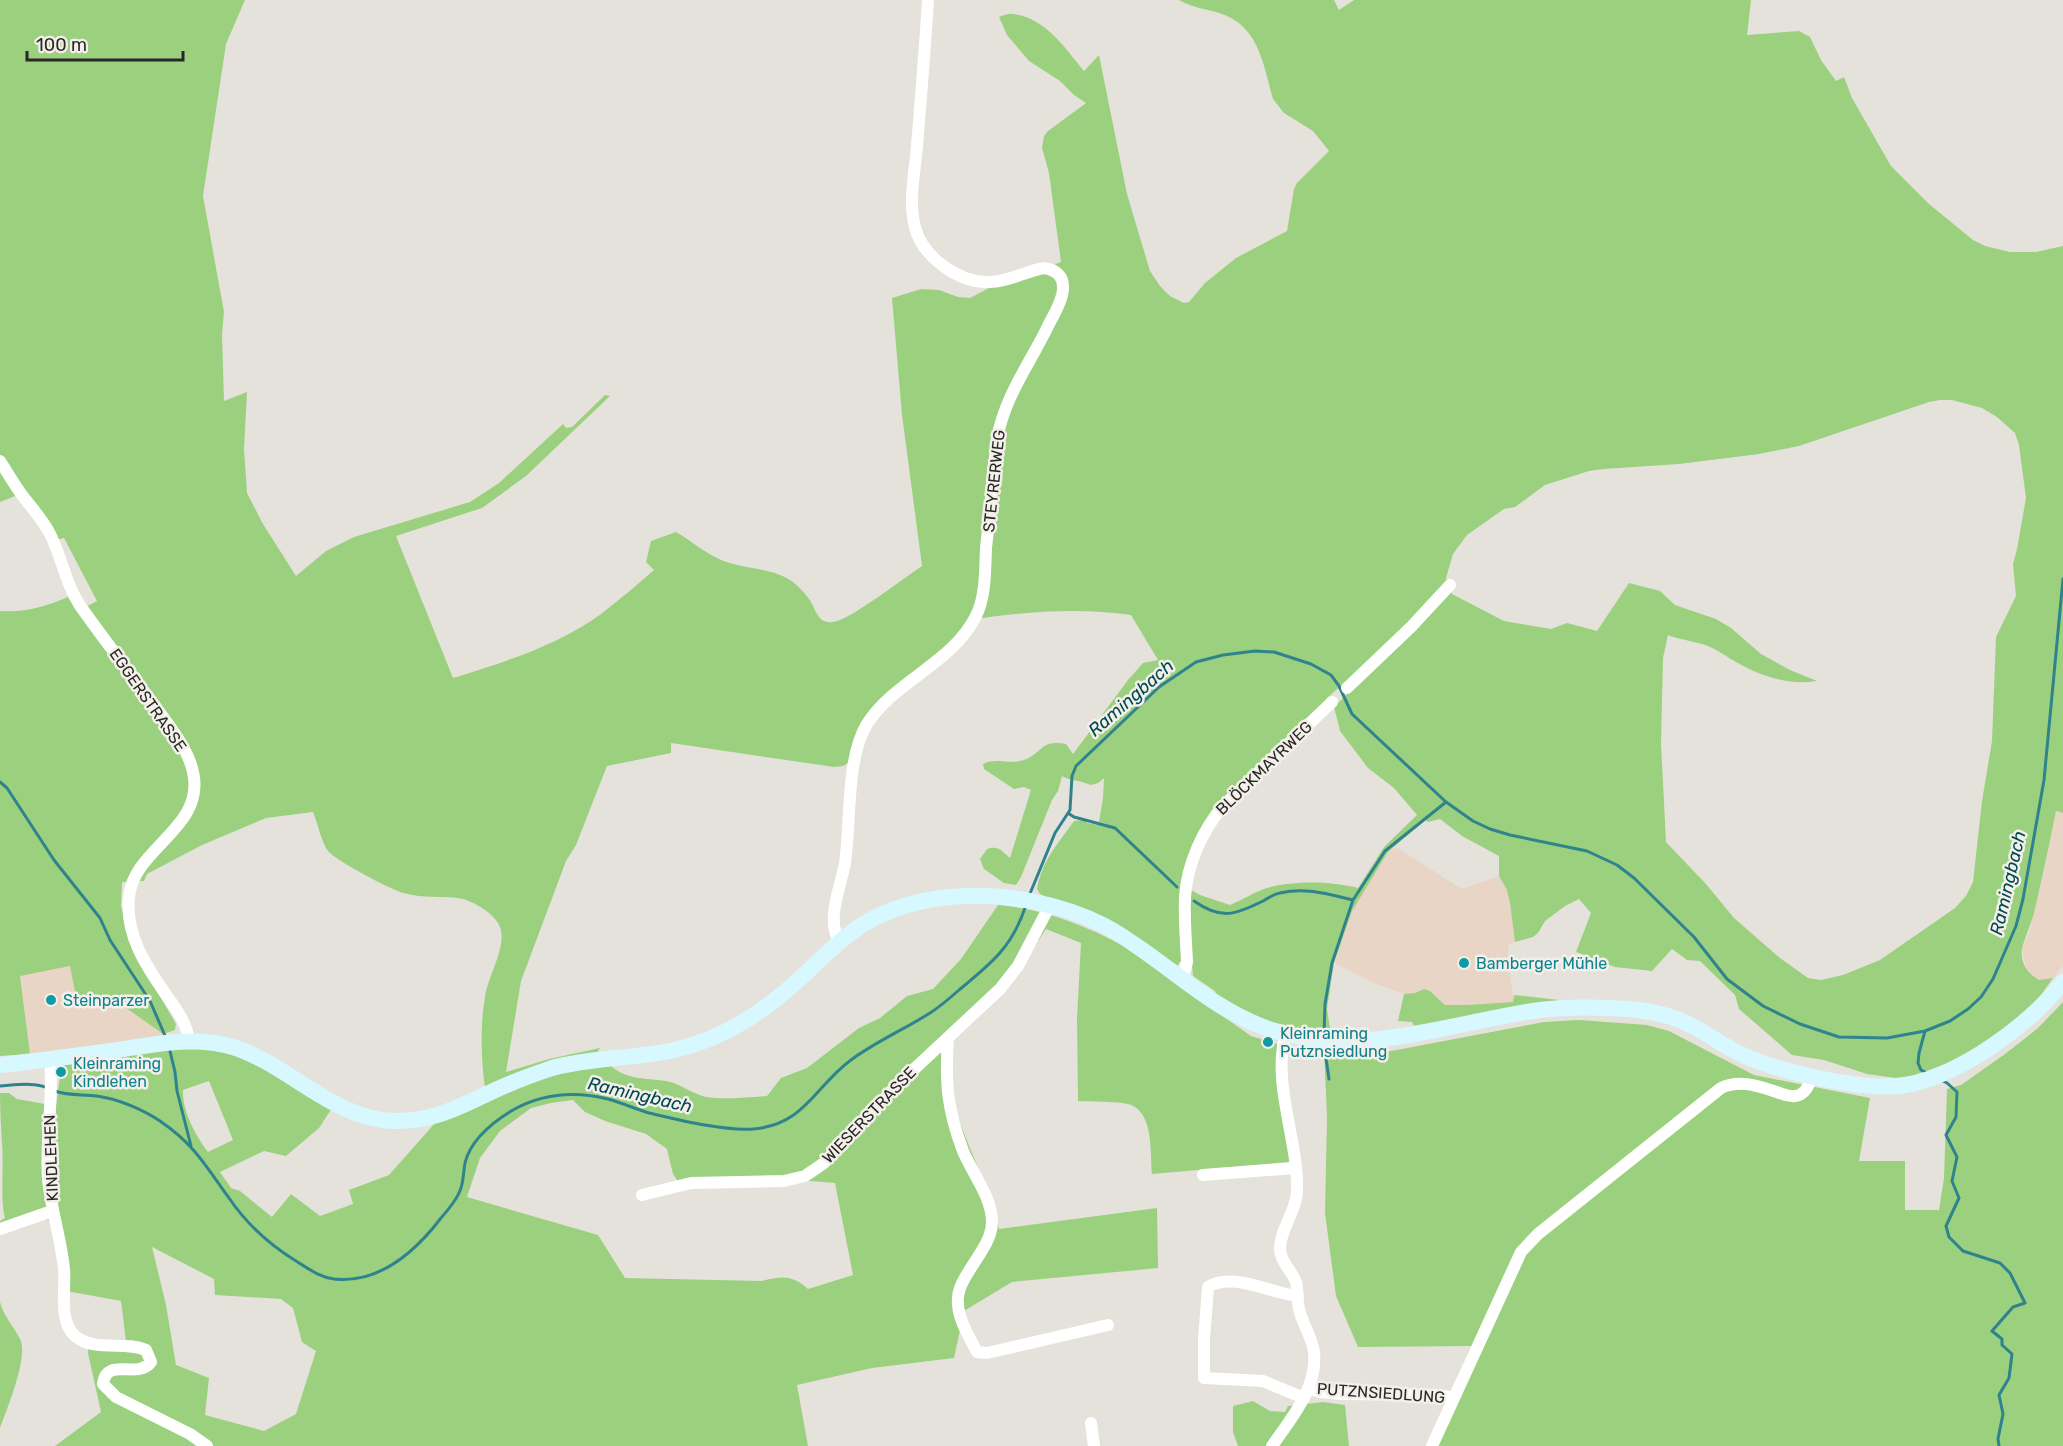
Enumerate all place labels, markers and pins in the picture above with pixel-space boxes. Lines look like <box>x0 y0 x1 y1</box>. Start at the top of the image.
place label: Bamberger Mühle <box>1476 954 1607 973</box>
marker: Bamberger Mühle <box>1457 956 1471 970</box>
place label: Steinparzer <box>63 991 149 1010</box>
marker: Steinparzer <box>44 993 58 1007</box>
place label: Kleinraming Putznsiedlung <box>1280 1024 1387 1061</box>
marker: Kleinraming Putznsiedlung <box>1261 1035 1275 1049</box>
place label: Kleinraming Kindlehen <box>73 1054 161 1091</box>
marker: Kleinraming Kindlehen <box>54 1065 68 1079</box>

